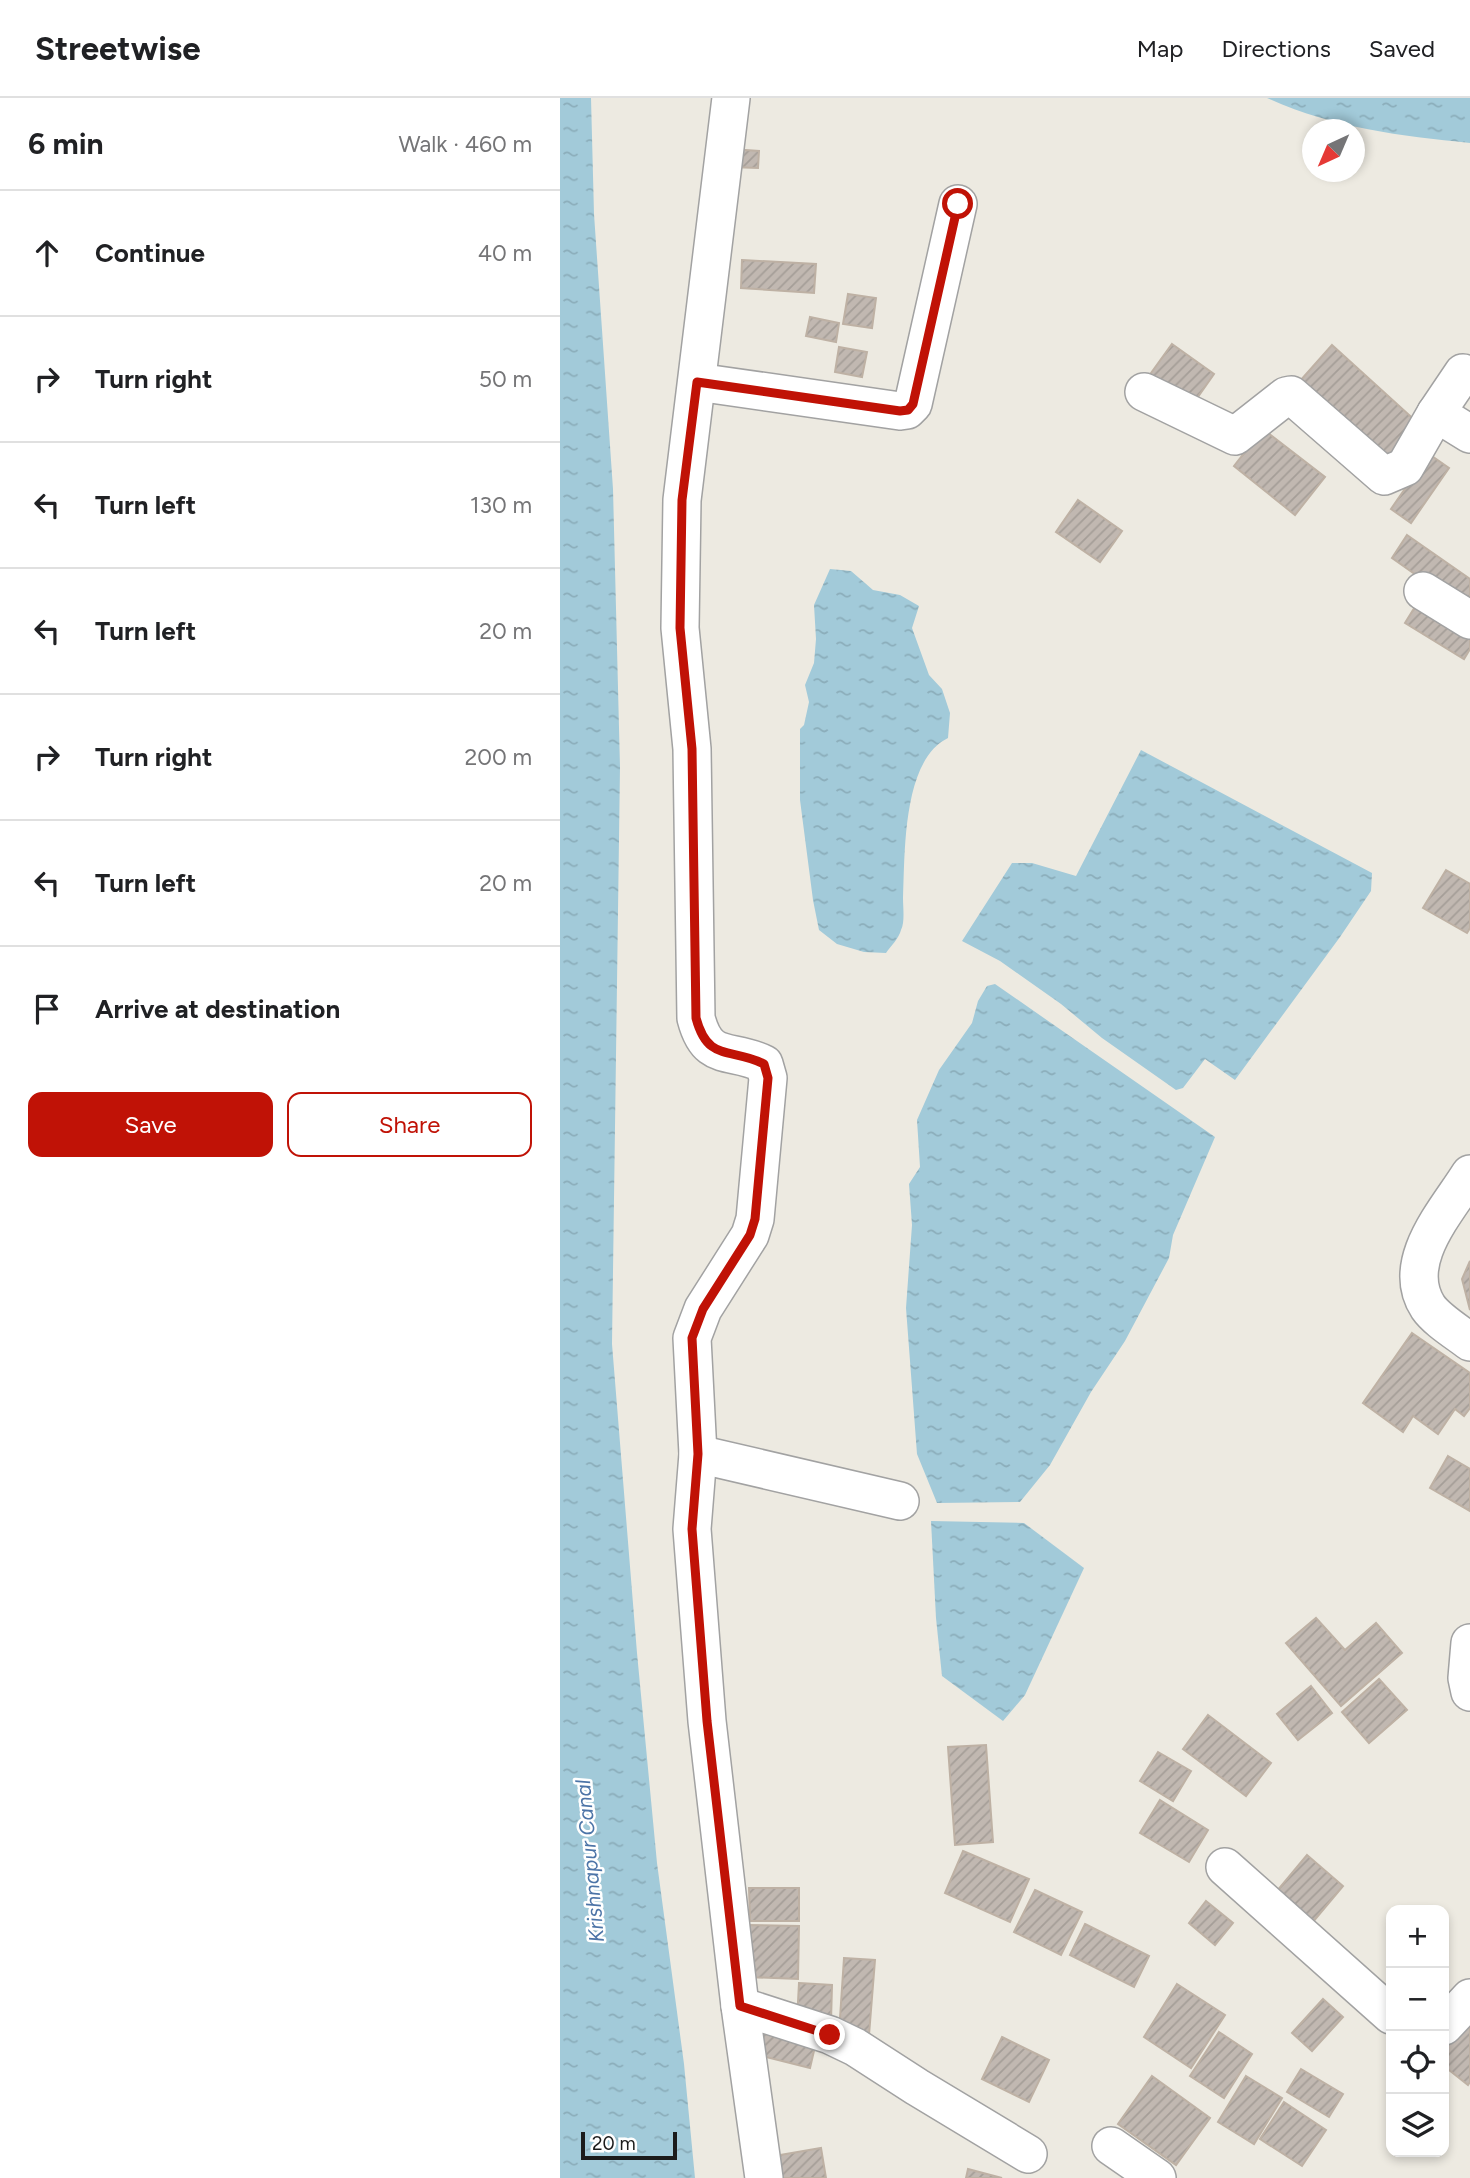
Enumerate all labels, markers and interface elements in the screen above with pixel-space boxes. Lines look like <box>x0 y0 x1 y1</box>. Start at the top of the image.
text: Streetwise <box>35 29 201 68</box>
text: Map <box>1137 34 1183 63</box>
text: Directions <box>1221 34 1331 63</box>
text: Saved <box>1369 34 1435 63</box>
north arrow <box>1302 119 1365 182</box>
text: 6 min <box>28 125 104 162</box>
text: Walk · 460 m <box>398 130 532 158</box>
route start <box>942 188 973 219</box>
icon: ahead <box>28 234 66 272</box>
text: Continue <box>95 237 205 269</box>
text: 40 m <box>478 239 532 267</box>
icon: right <box>28 360 66 398</box>
text: Turn right <box>95 363 212 395</box>
text: 50 m <box>479 365 532 393</box>
icon: left <box>28 486 66 524</box>
text: Turn left <box>95 489 196 521</box>
text: 130 m <box>470 491 532 519</box>
icon: left <box>28 612 66 650</box>
text: Turn left <box>95 615 196 647</box>
text: 20 m <box>479 617 532 645</box>
icon: right <box>28 738 66 776</box>
text: Turn right <box>95 741 212 773</box>
text: 200 m <box>464 743 532 771</box>
icon: left <box>28 864 66 902</box>
text: Turn left <box>95 867 196 899</box>
text: 20 m <box>479 869 532 897</box>
icon: arrive <box>28 990 66 1028</box>
text: Arrive at destination <box>95 993 340 1025</box>
button: Save <box>28 1092 273 1157</box>
button: Share <box>287 1092 532 1157</box>
water label: Krishnapur Canal <box>570 1778 609 1943</box>
map controls <box>1386 1905 1449 2157</box>
button: + <box>1386 1905 1449 1968</box>
button: − <box>1386 1968 1449 2031</box>
route end <box>814 2019 845 2050</box>
button: locate <box>1386 2031 1449 2094</box>
button: layers <box>1386 2094 1449 2157</box>
scale bar <box>581 2129 677 2161</box>
text: 20 m <box>592 2132 636 2155</box>

